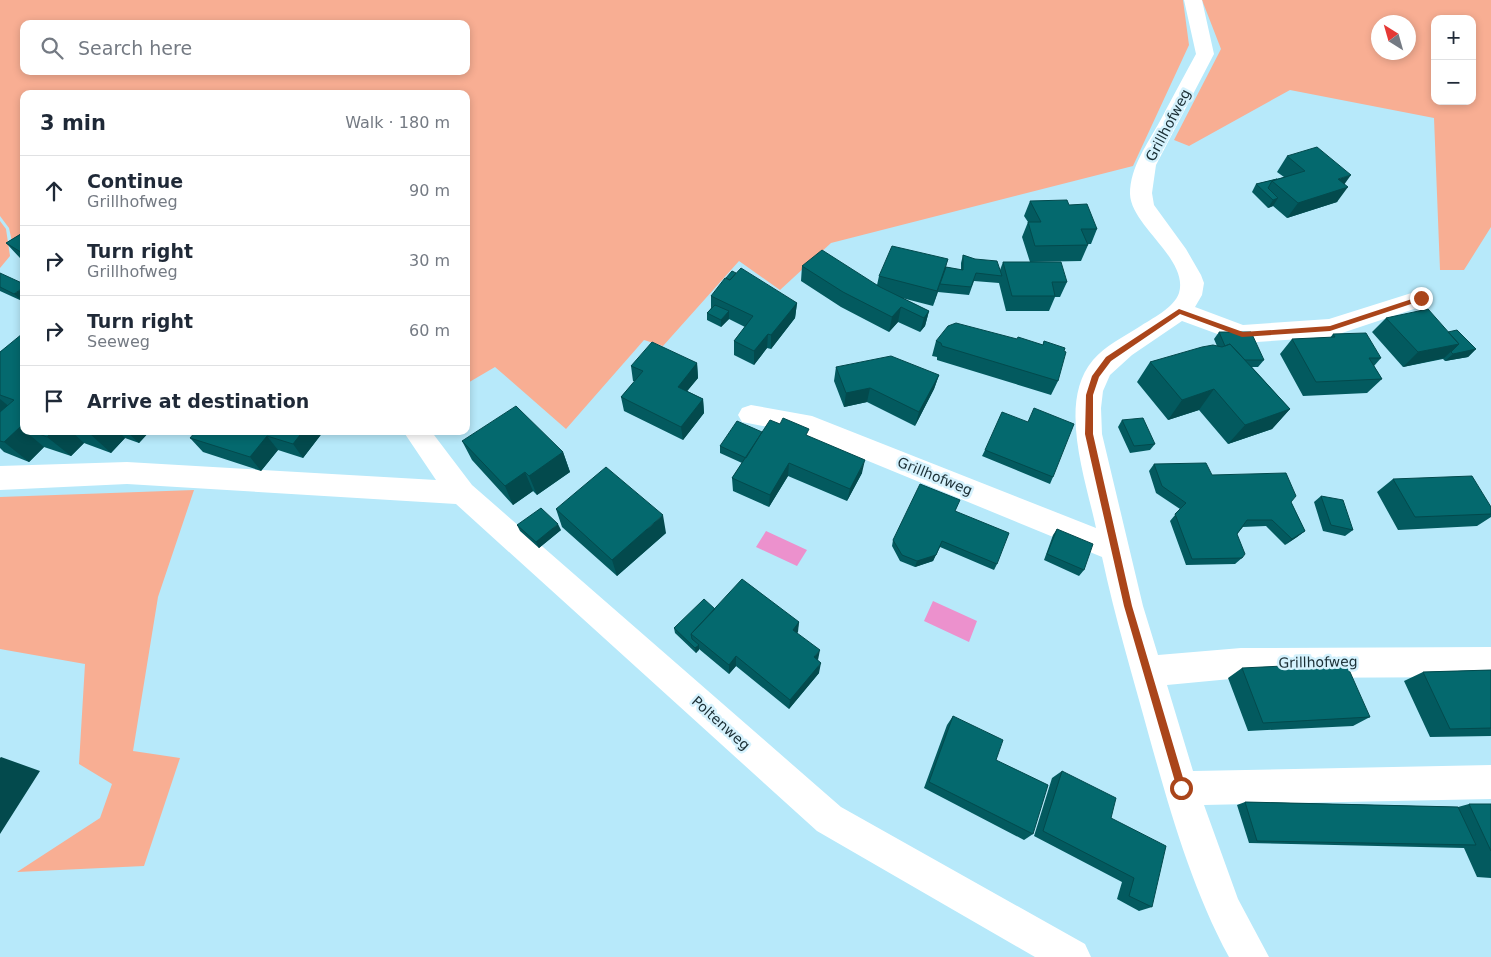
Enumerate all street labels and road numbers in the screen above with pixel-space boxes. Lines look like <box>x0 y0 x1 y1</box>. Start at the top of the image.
street label: Grillhofweg <box>1142 86 1194 164</box>
street label: Grillhofweg <box>895 454 975 498</box>
street label: Grillhofweg <box>1278 653 1358 671</box>
street label: Poltenweg <box>689 693 753 753</box>

